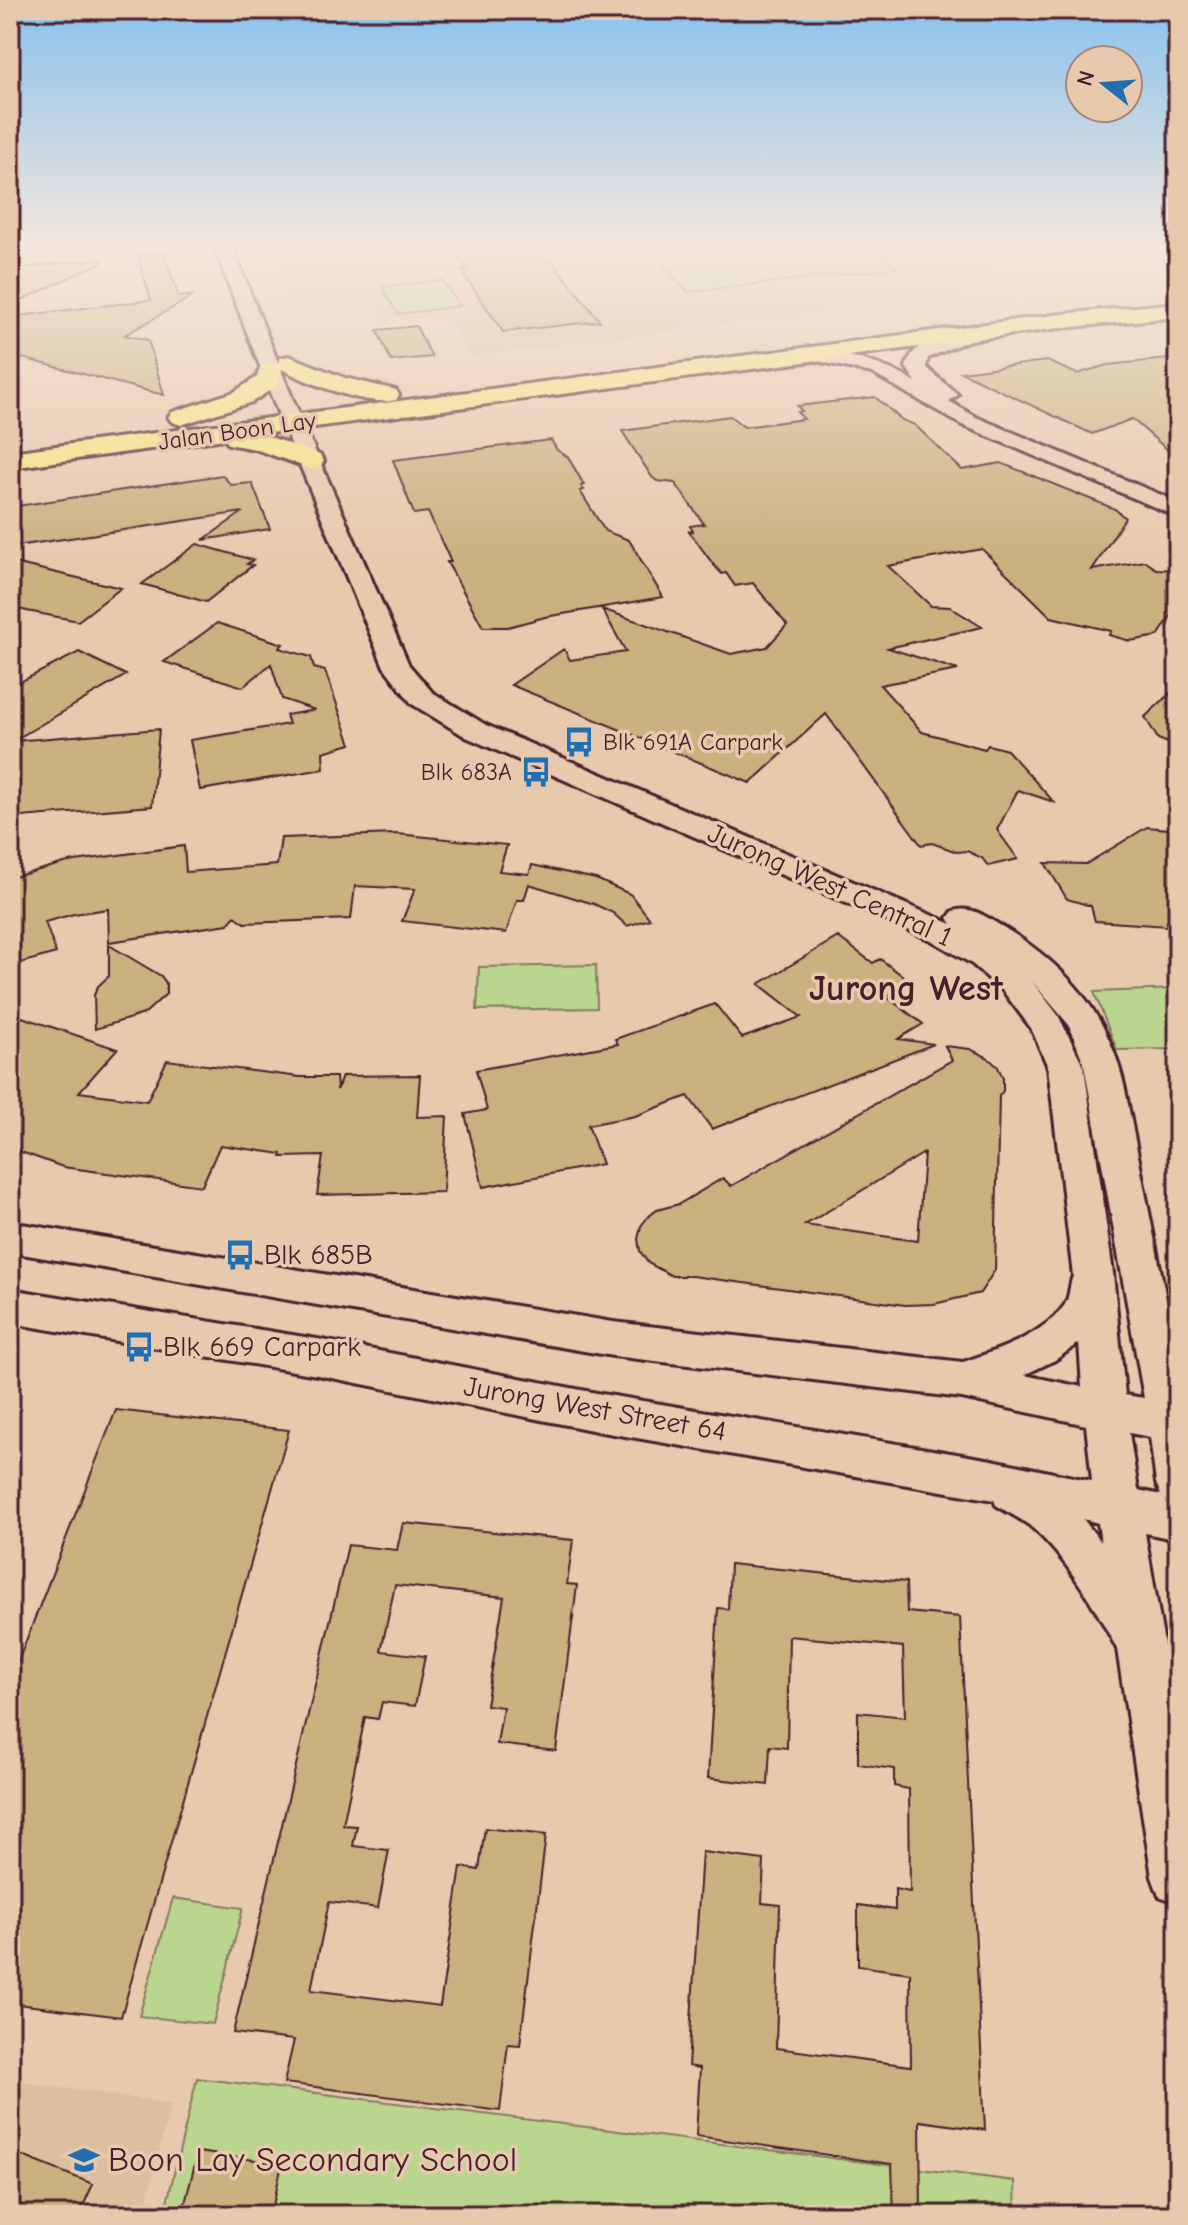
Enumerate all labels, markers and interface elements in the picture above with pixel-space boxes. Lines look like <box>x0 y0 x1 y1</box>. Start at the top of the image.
north arrow <box>1064 44 1144 124</box>
text: N <box>1071 68 1100 89</box>
street label: Jalan Boon Lay <box>157 406 318 456</box>
bus stop icon: Blk 691A Carpark <box>562 725 596 759</box>
place label: Blk 691A Carpark <box>603 728 783 756</box>
bus stop icon: Blk 683A <box>519 755 553 789</box>
place label: Blk 683A <box>421 758 512 786</box>
street label: Jurong West Central 1 <box>703 817 957 953</box>
district label: Jurong West <box>809 968 1004 1009</box>
bus stop icon: Blk 685B <box>223 1238 257 1272</box>
place label: Blk 685B <box>264 1239 373 1271</box>
bus stop icon: Blk 669 Carpark <box>122 1330 156 1364</box>
place label: Blk 669 Carpark <box>163 1331 361 1363</box>
street label: Jurong West Street 64 <box>461 1370 729 1448</box>
place label: Boon Lay Secondary School <box>108 2140 517 2180</box>
school or university icon: Boon Lay Secondary School <box>67 2143 101 2177</box>

